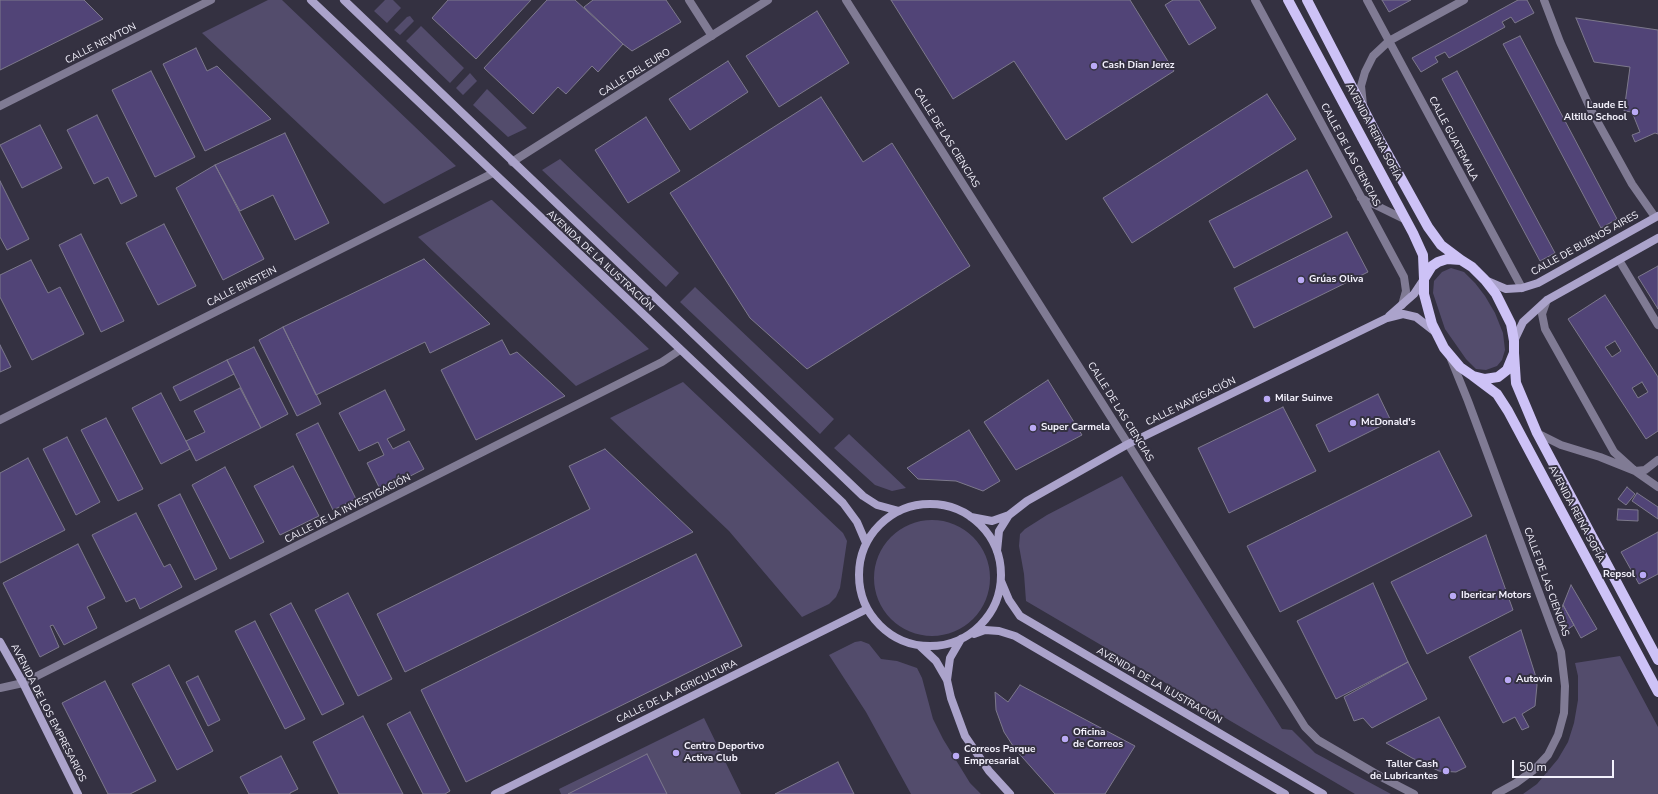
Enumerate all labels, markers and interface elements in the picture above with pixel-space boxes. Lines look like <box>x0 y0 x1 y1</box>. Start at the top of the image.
street label: CALLE NEWTON <box>64 21 138 67</box>
street label: CALLE DEL EURO <box>597 46 673 100</box>
place label: Cash Dian Jerez <box>1102 60 1175 72</box>
marker: Cash Dian Jerez <box>1089 61 1099 71</box>
street label: AVENIDA REINA SOFÍA <box>1342 81 1404 183</box>
street label: CALLE DE LAS CIENCIAS <box>910 86 982 190</box>
street label: CALLE GUATEMALA <box>1426 95 1480 183</box>
place label: Laude El Altillo School <box>1564 100 1627 124</box>
street label: CALLE DE LAS CIENCIAS <box>1318 101 1382 209</box>
marker: Laude El Altillo School <box>1630 107 1640 117</box>
street label: AVENIDA DE LA ILUSTRACIÓN <box>544 208 656 314</box>
street label: CALLE DE BUENOS AIRES <box>1529 209 1641 279</box>
street label: CALLE EINSTEIN <box>205 264 279 310</box>
place label: Grúas Oliva <box>1309 274 1363 286</box>
marker: Grúas Oliva <box>1296 275 1306 285</box>
street label: CALLE DE LAS CIENCIAS <box>1084 360 1156 464</box>
street label: CALLE NAVEGACIÓN <box>1144 375 1238 429</box>
place label: Milar Suinve <box>1275 393 1333 405</box>
marker: Milar Suinve <box>1262 394 1272 404</box>
place label: McDonald's <box>1361 417 1416 429</box>
marker: McDonald's <box>1348 418 1358 428</box>
place label: Super Carmela <box>1041 422 1110 434</box>
marker: Super Carmela <box>1028 423 1038 433</box>
street label: AVENIDA REINA SOFÍA <box>1545 463 1607 565</box>
street label: CALLE DE LA INVESTIGACIÓN <box>283 472 413 546</box>
street label: CALLE DE LAS CIENCIAS <box>1521 526 1571 638</box>
place label: Repsol <box>1603 569 1635 581</box>
marker: Repsol <box>1638 570 1648 580</box>
place label: Ibericar Motors <box>1461 590 1531 602</box>
marker: Ibericar Motors <box>1448 591 1458 601</box>
street label: AVENIDA DE LOS EMPRESARIOS <box>8 642 88 784</box>
street label: AVENIDA DE LA ILUSTRACIÓN <box>1094 645 1224 727</box>
street label: CALLE DE LA AGRICULTURA <box>615 657 739 727</box>
place label: Autovin <box>1516 674 1552 686</box>
marker: Autovin <box>1503 675 1513 685</box>
place label: Oficina de Correos <box>1073 727 1123 750</box>
marker: Oficina de Correos <box>1060 734 1070 744</box>
place label: Centro Deportivo Activa Club <box>684 741 764 764</box>
place label: Correos Parque Empresarial <box>964 744 1036 768</box>
marker: Centro Deportivo Activa Club <box>671 748 681 758</box>
marker: Correos Parque Empresarial <box>951 751 961 761</box>
scale bar <box>1514 752 1616 778</box>
place label: Taller Cash de Lubricantes <box>1370 759 1438 782</box>
text: 50 m <box>1519 759 1547 775</box>
marker: Taller Cash de Lubricantes <box>1441 766 1451 776</box>

